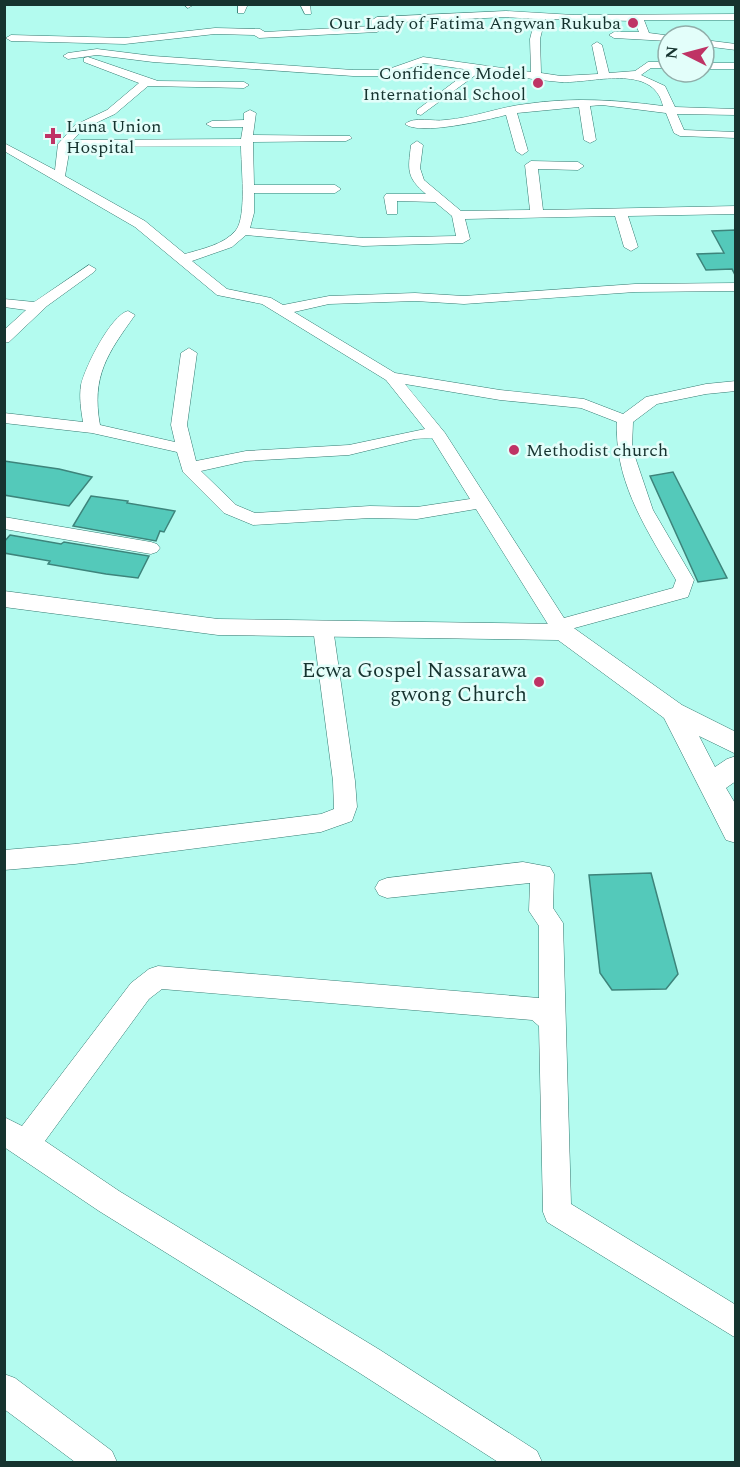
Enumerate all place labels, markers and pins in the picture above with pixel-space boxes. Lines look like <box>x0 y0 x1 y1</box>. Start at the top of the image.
place label: Our Lady of Fatima Angwan Rukuba <box>329 10 621 37</box>
marker: Our Lady of Fatima Angwan Rukuba <box>626 16 640 30</box>
place label: Confidence Model International School <box>363 60 526 108</box>
marker: Confidence Model International School <box>531 76 545 90</box>
place label: Luna Union Hospital <box>66 113 162 161</box>
marker: Luna Union Hospital <box>44 127 62 145</box>
place label: Methodist church <box>526 437 668 464</box>
marker: Methodist church <box>507 443 521 457</box>
place label: Ecwa Gospel Nassarawa gwong Church <box>302 655 528 711</box>
marker: Ecwa Gospel Nassarawa gwong Church <box>532 675 546 689</box>

